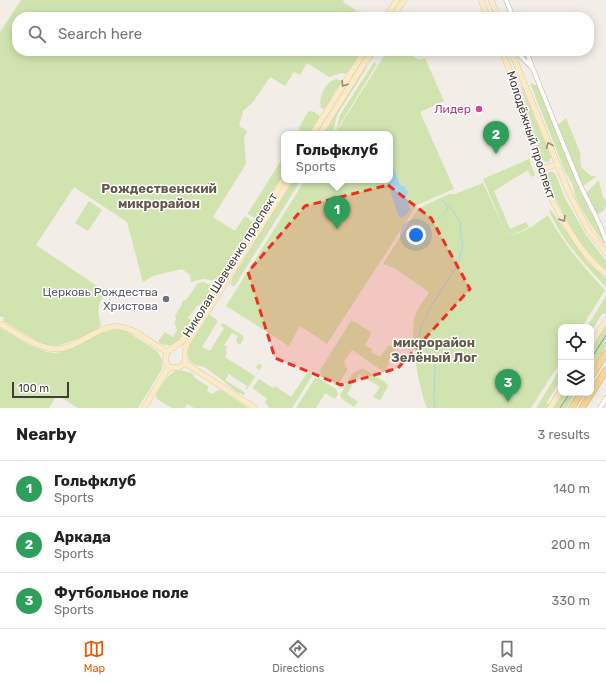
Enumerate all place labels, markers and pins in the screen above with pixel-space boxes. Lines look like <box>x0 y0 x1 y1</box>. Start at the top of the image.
place label: Лидер <box>434 102 471 116</box>
marker: Лидер <box>474 104 484 114</box>
pin: 2 <box>483 121 509 154</box>
pin: 1 <box>324 196 350 229</box>
place label: Церковь Рождества Христова <box>42 285 158 313</box>
marker: Церковь Рождества Христова <box>161 294 171 304</box>
pin: 3 <box>495 369 521 402</box>

